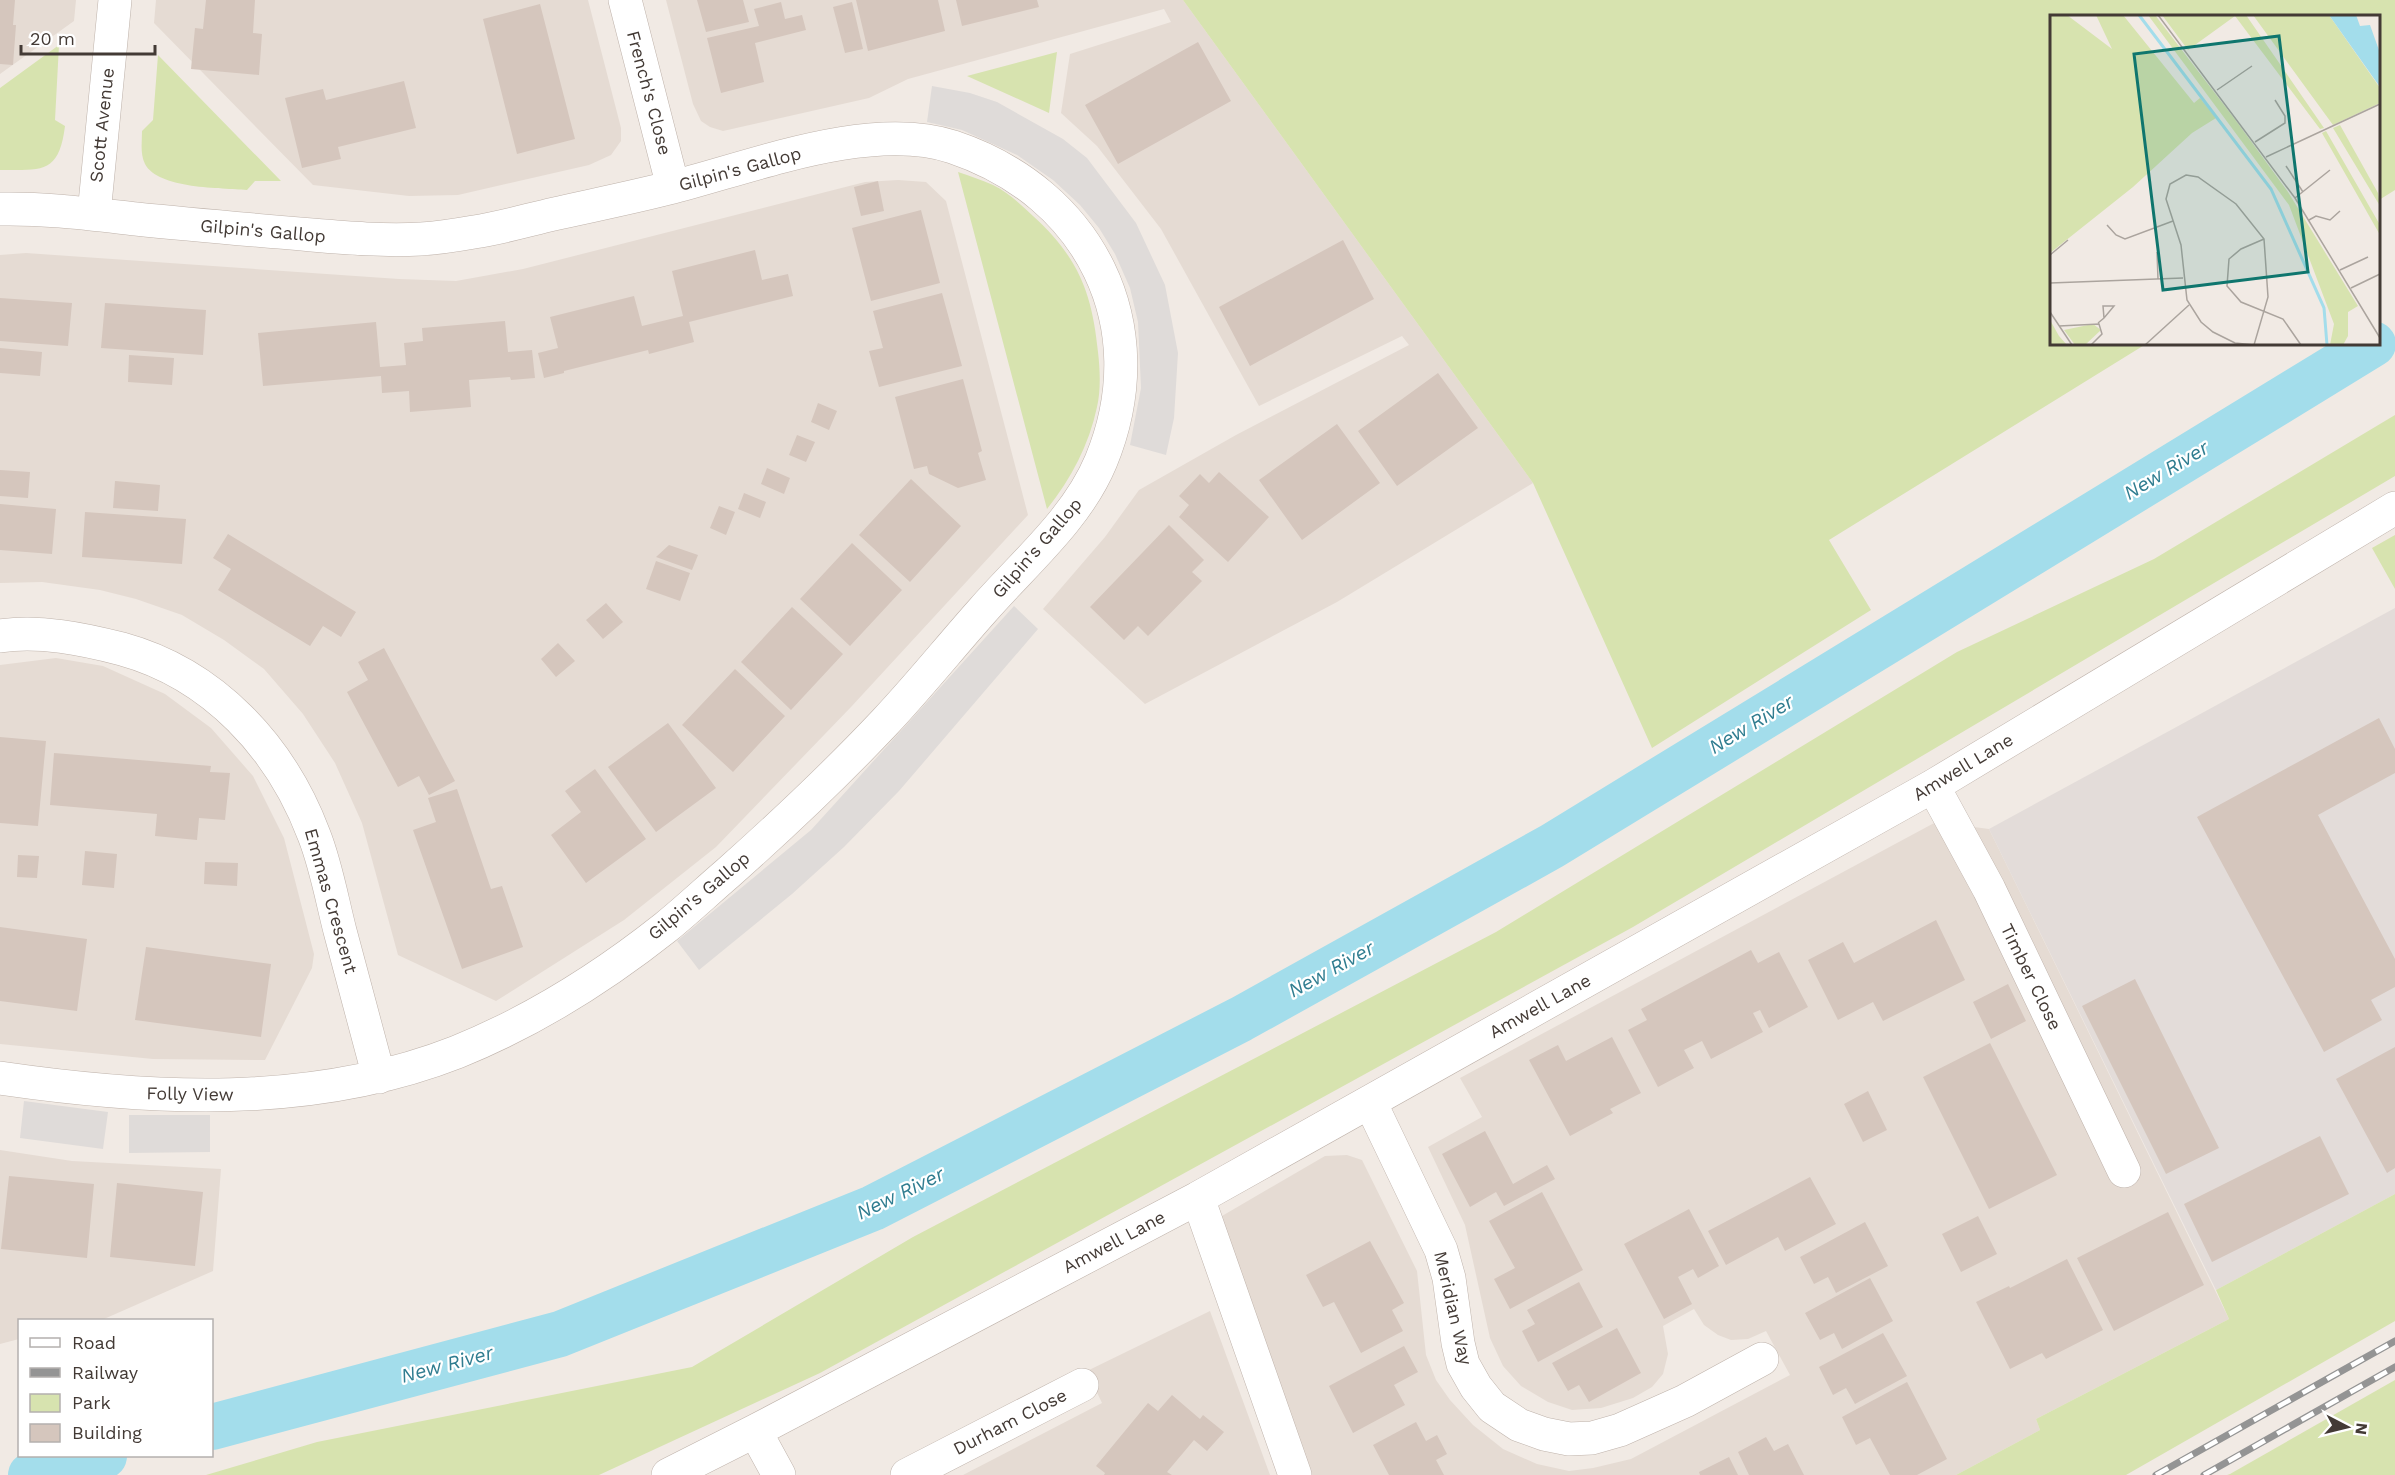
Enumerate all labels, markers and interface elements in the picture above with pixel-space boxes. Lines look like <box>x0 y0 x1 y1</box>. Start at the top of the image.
inset map <box>2050 15 2380 345</box>
scale bar <box>21 18 154 56</box>
text: 20 m <box>30 28 75 49</box>
street label: French's Close <box>623 28 676 157</box>
street label: Scott Avenue <box>85 67 118 183</box>
street label: Gilpin's Gallop <box>676 142 803 195</box>
street label: Gilpin's Gallop <box>199 215 327 246</box>
water label: New River <box>2119 435 2214 505</box>
street label: Gilpin's Gallop <box>987 493 1086 602</box>
water label: New River <box>1704 689 1799 759</box>
street label: Amwell Lane <box>1909 728 2017 805</box>
street label: Emmas Crescent <box>301 826 362 976</box>
street label: Gilpin's Gallop <box>644 847 754 944</box>
street label: Timber Close <box>1997 920 2066 1033</box>
water label: New River <box>1284 935 1379 1002</box>
street label: Amwell Lane <box>1485 969 1594 1042</box>
street label: Folly View <box>146 1082 234 1105</box>
water label: New River <box>852 1161 949 1225</box>
street label: Amwell Lane <box>1059 1206 1169 1277</box>
street label: Meridian Way <box>1430 1249 1477 1368</box>
legend <box>18 1319 213 1457</box>
text: Road <box>72 1332 116 1353</box>
water label: New River <box>398 1340 497 1388</box>
text: Railway <box>72 1362 139 1383</box>
street label: Durham Close <box>950 1384 1070 1459</box>
text: Park <box>72 1392 111 1413</box>
north arrow <box>2317 1397 2377 1457</box>
text: Building <box>72 1422 142 1443</box>
text: N <box>2351 1422 2372 1436</box>

